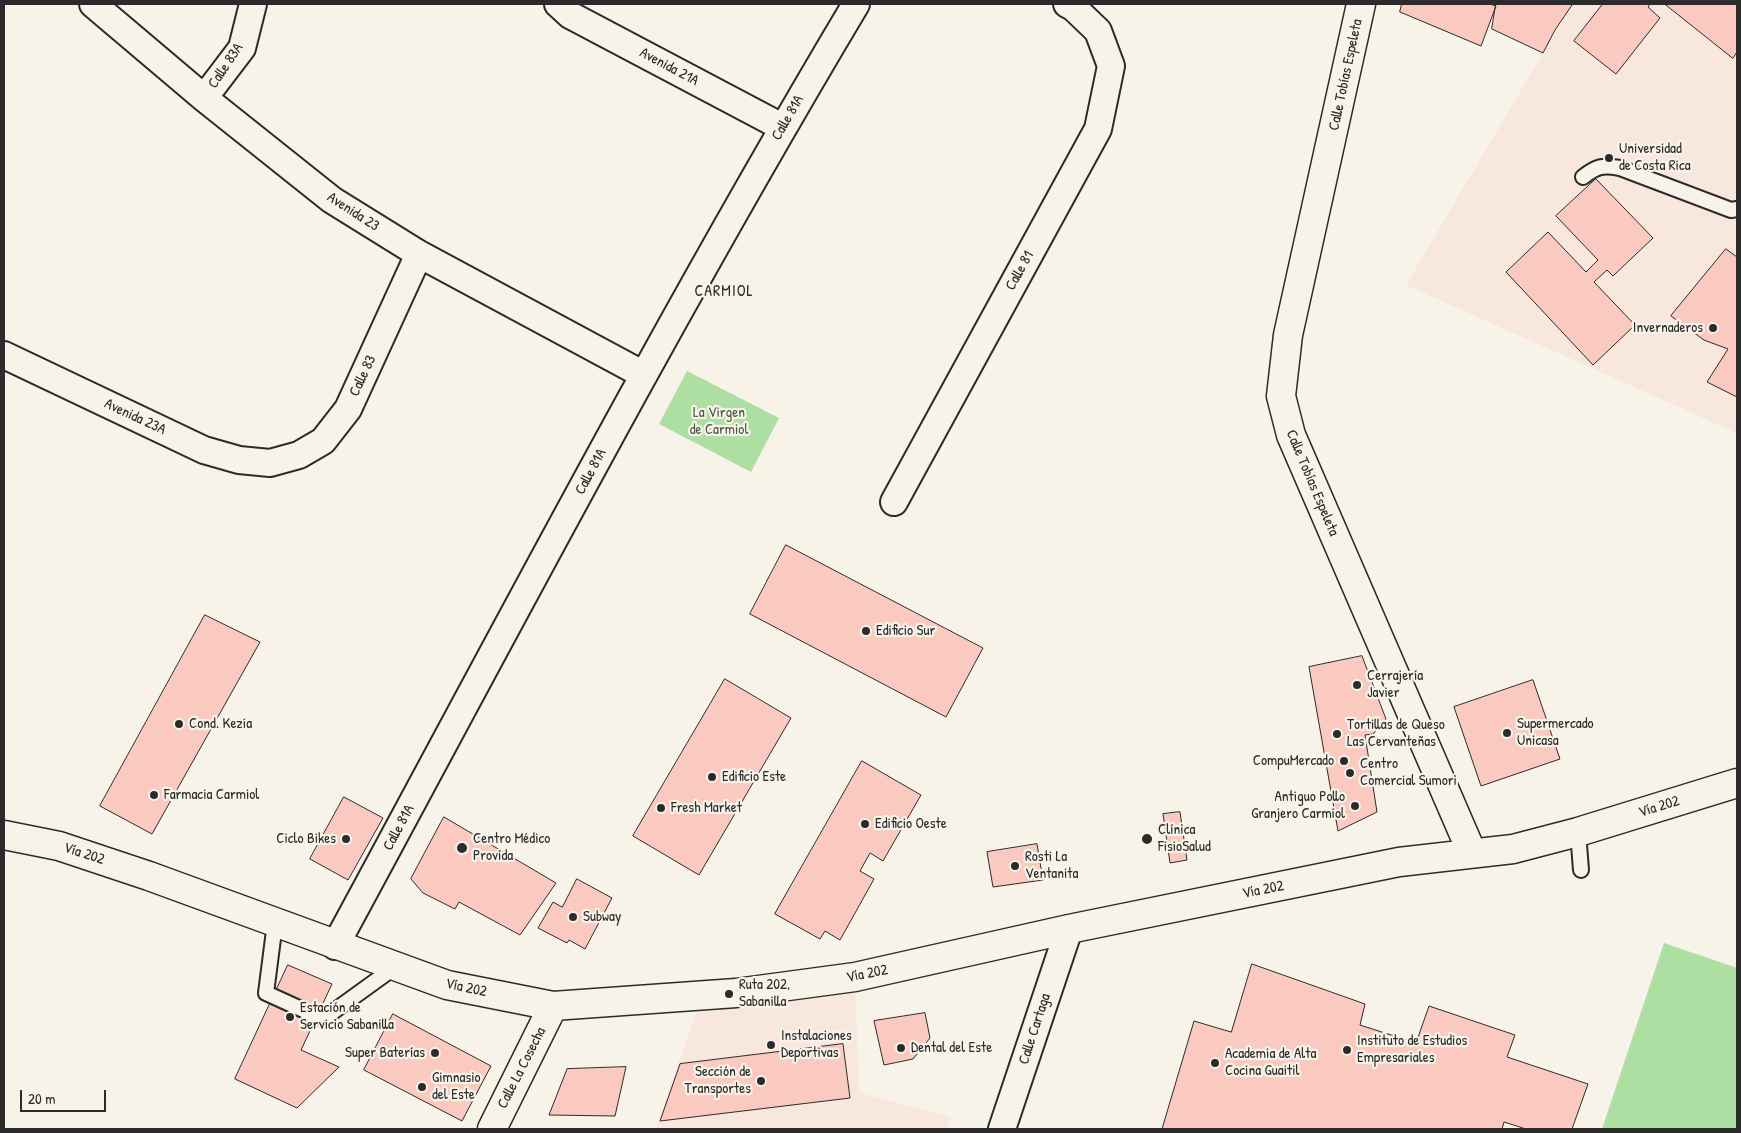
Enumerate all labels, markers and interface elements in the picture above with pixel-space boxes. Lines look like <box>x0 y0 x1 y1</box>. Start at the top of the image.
street label: Calle Tobías Espeleta <box>1325 18 1367 132</box>
street label: Calle 83A <box>204 40 248 92</box>
street label: Avenida 21A <box>636 44 702 90</box>
street label: Calle 81A <box>768 92 808 144</box>
place label: Universidad de Costa Rica <box>1619 140 1691 175</box>
marker: Universidad de Costa Rica <box>1603 152 1615 164</box>
street label: Avenida 23 <box>324 189 382 235</box>
street label: Calle 81 <box>1002 248 1038 294</box>
district label: CARMIOL <box>694 282 754 302</box>
place label: Invernaderos <box>1633 319 1703 337</box>
marker: Invernaderos <box>1707 322 1719 334</box>
street label: Calle 83 <box>346 353 380 399</box>
street label: Avenida 23A <box>101 395 169 439</box>
park label: La Virgen de Carmiol <box>690 404 748 439</box>
street label: Calle Tobías Espeleta <box>1282 427 1342 539</box>
street label: Calle 81A <box>571 446 611 498</box>
place label: Edificio Sur <box>876 622 935 640</box>
marker: Edificio Sur <box>860 625 872 637</box>
place label: Cerrajería Javier <box>1367 667 1423 702</box>
marker: Cerrajería Javier <box>1351 679 1363 691</box>
place label: Cond. Kezia <box>189 715 252 733</box>
place label: Supermercado Unicasa <box>1517 715 1594 750</box>
place label: Tortillas de Queso Las Cervanteñas <box>1347 716 1445 751</box>
marker: Cond. Kezia <box>173 718 185 730</box>
marker: Supermercado Unicasa <box>1501 727 1513 739</box>
marker: Tortillas de Queso Las Cervanteñas <box>1331 728 1343 740</box>
place label: CompuMercado <box>1253 752 1334 770</box>
marker: CompuMercado <box>1338 755 1350 767</box>
place label: Centro Comercial Sumori <box>1360 755 1457 790</box>
marker: Centro Comercial Sumori <box>1344 767 1356 779</box>
place label: Edificio Este <box>722 768 786 786</box>
marker: Edificio Este <box>706 771 718 783</box>
place label: Farmacia Carmiol <box>164 786 259 804</box>
place label: Antiguo Pollo Granjero Carmiol <box>1251 788 1345 823</box>
marker: Farmacia Carmiol <box>148 789 160 801</box>
street label: Vía 202 <box>1636 792 1682 822</box>
place label: Fresh Market <box>671 799 742 817</box>
marker: Antiguo Pollo Granjero Carmiol <box>1349 800 1361 812</box>
street label: Calle 81A <box>379 802 419 854</box>
marker: Fresh Market <box>655 802 667 814</box>
place label: Edificio Oeste <box>875 815 947 833</box>
marker: Edificio Oeste <box>859 818 871 830</box>
place label: Clínica FisioSalud <box>1158 821 1211 856</box>
place label: Ciclo Bikes <box>276 830 336 848</box>
place label: Centro Médico Provida <box>473 830 550 865</box>
marker: Clínica FisioSalud <box>1140 832 1154 846</box>
marker: Ciclo Bikes <box>340 833 352 845</box>
street label: Vía 202 <box>61 839 107 869</box>
marker: Centro Médico Provida <box>455 841 469 855</box>
place label: Rosti La Ventanita <box>1025 848 1078 883</box>
marker: Rosti La Ventanita <box>1009 860 1021 872</box>
street label: Vía 202 <box>1241 877 1285 903</box>
place label: Subway <box>583 908 621 926</box>
marker: Subway <box>567 911 579 923</box>
street label: Vía 202 <box>845 961 889 987</box>
street label: Vía 202 <box>444 975 488 1001</box>
place label: Ruta 202, Sabanilla <box>739 976 790 1011</box>
marker: Ruta 202, Sabanilla <box>723 988 735 1000</box>
street label: Calle Cartaga <box>1015 991 1055 1067</box>
place label: Estación de Servicio Sabanilla <box>300 999 394 1034</box>
marker: Estación de Servicio Sabanilla <box>284 1011 296 1023</box>
street label: Calle La Cosecha <box>494 1024 550 1112</box>
place label: Instalaciones Deportivas <box>781 1027 852 1062</box>
place label: Instituto de Estudios Empresariales <box>1357 1032 1467 1067</box>
marker: Instalaciones Deportivas <box>765 1039 777 1051</box>
place label: Dental del Este <box>911 1039 992 1057</box>
marker: Dental del Este <box>895 1042 907 1054</box>
place label: Super Baterías <box>345 1044 425 1062</box>
marker: Instituto de Estudios Empresariales <box>1341 1044 1353 1056</box>
place label: Academia de Alta Cocina Guaitil <box>1225 1045 1316 1080</box>
marker: Super Baterías <box>429 1047 441 1059</box>
marker: Academia de Alta Cocina Guaitil <box>1209 1057 1221 1069</box>
place label: Sección de Transportes <box>685 1063 751 1098</box>
place label: Gimnasio del Este <box>432 1069 481 1104</box>
marker: Sección de Transportes <box>755 1075 767 1087</box>
scale bar <box>22 1080 109 1112</box>
marker: Gimnasio del Este <box>416 1081 428 1093</box>
text: 20 m <box>28 1088 55 1109</box>

